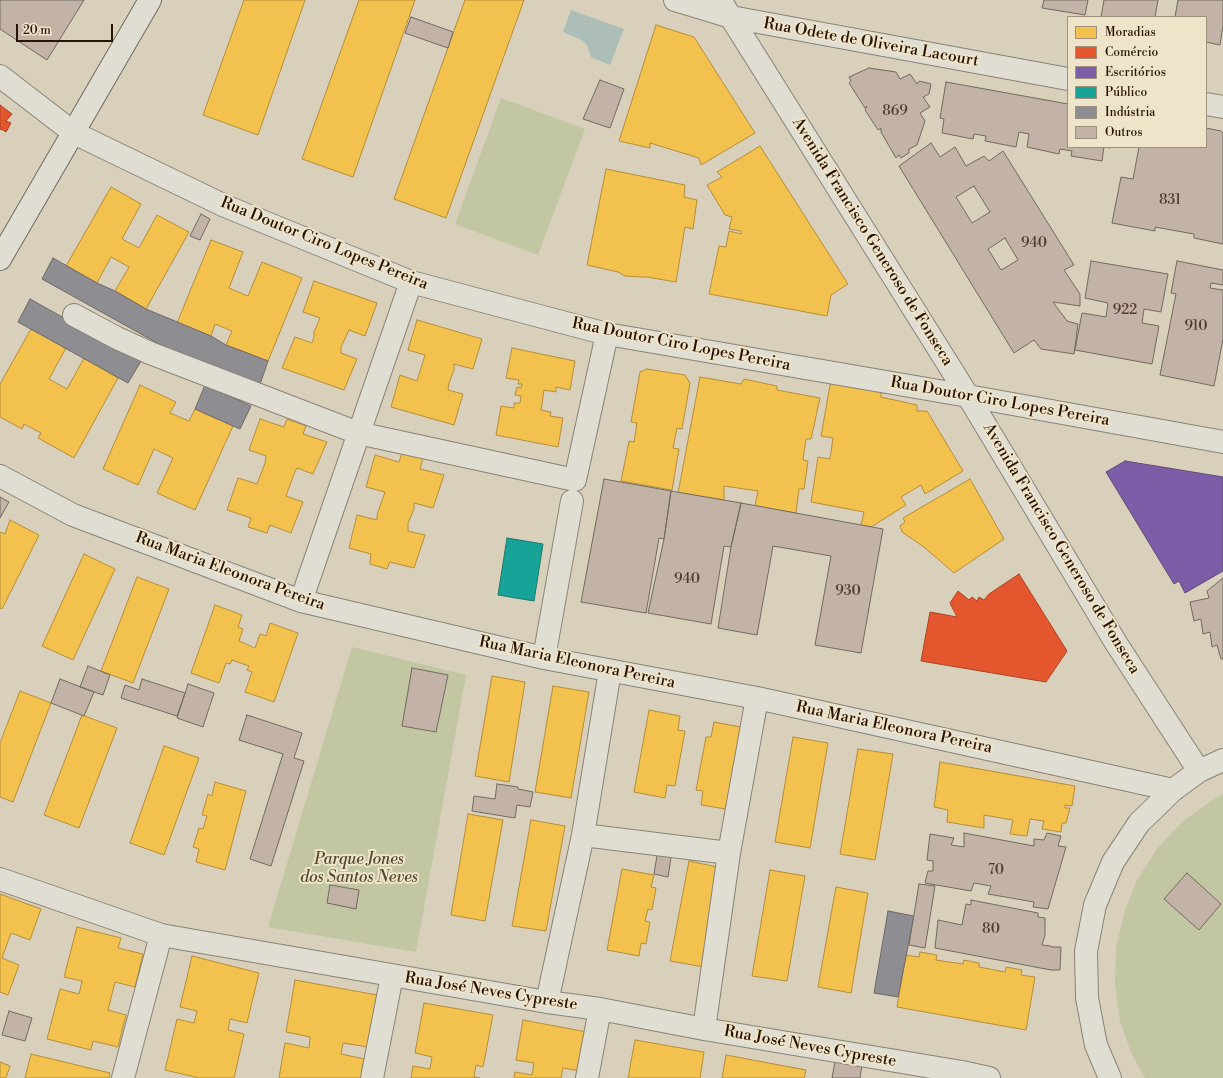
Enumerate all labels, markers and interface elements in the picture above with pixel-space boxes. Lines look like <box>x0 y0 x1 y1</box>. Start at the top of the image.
street label: Rua Odete de Oliveira Lacourt <box>762 15 980 71</box>
scale bar <box>18 16 115 42</box>
legend <box>1067 16 1207 148</box>
text: 20 m <box>23 23 51 38</box>
text: Moradias <box>1105 25 1156 40</box>
text: Comércio <box>1105 45 1158 60</box>
text: Escritórios <box>1105 65 1166 80</box>
text: Público <box>1105 85 1147 100</box>
house number: 869 <box>882 104 908 120</box>
text: Indústria <box>1105 105 1155 120</box>
street label: Avenida Francisco Generoso de Fonseca <box>787 114 957 370</box>
text: Outros <box>1105 125 1143 140</box>
street label: Rua Doutor Ciro Lopes Pereira <box>217 193 431 295</box>
house number: 831 <box>1159 193 1181 209</box>
house number: 940 <box>1021 236 1047 252</box>
house number: 922 <box>1113 303 1137 319</box>
street label: Rua Doutor Ciro Lopes Pereira <box>570 314 792 376</box>
house number: 910 <box>1185 319 1207 335</box>
street label: Rua Doutor Ciro Lopes Pereira <box>889 373 1111 431</box>
street label: Avenida Francisco Generoso de Fonseca <box>978 420 1144 678</box>
street label: Rua Maria Eleonora Pereira <box>133 529 327 615</box>
house number: 940 <box>674 572 700 588</box>
house number: 930 <box>835 584 861 600</box>
street label: Rua Maria Eleonora Pereira <box>477 633 677 693</box>
street label: Rua Maria Eleonora Pereira <box>794 698 994 758</box>
park label: Parque Jones dos Santos Neves <box>300 850 418 888</box>
house number: 70 <box>988 863 1004 879</box>
house number: 80 <box>982 922 1000 938</box>
street label: Rua José Neves Cypreste <box>403 969 579 1015</box>
street label: Rua José Neves Cypreste <box>722 1022 898 1072</box>

